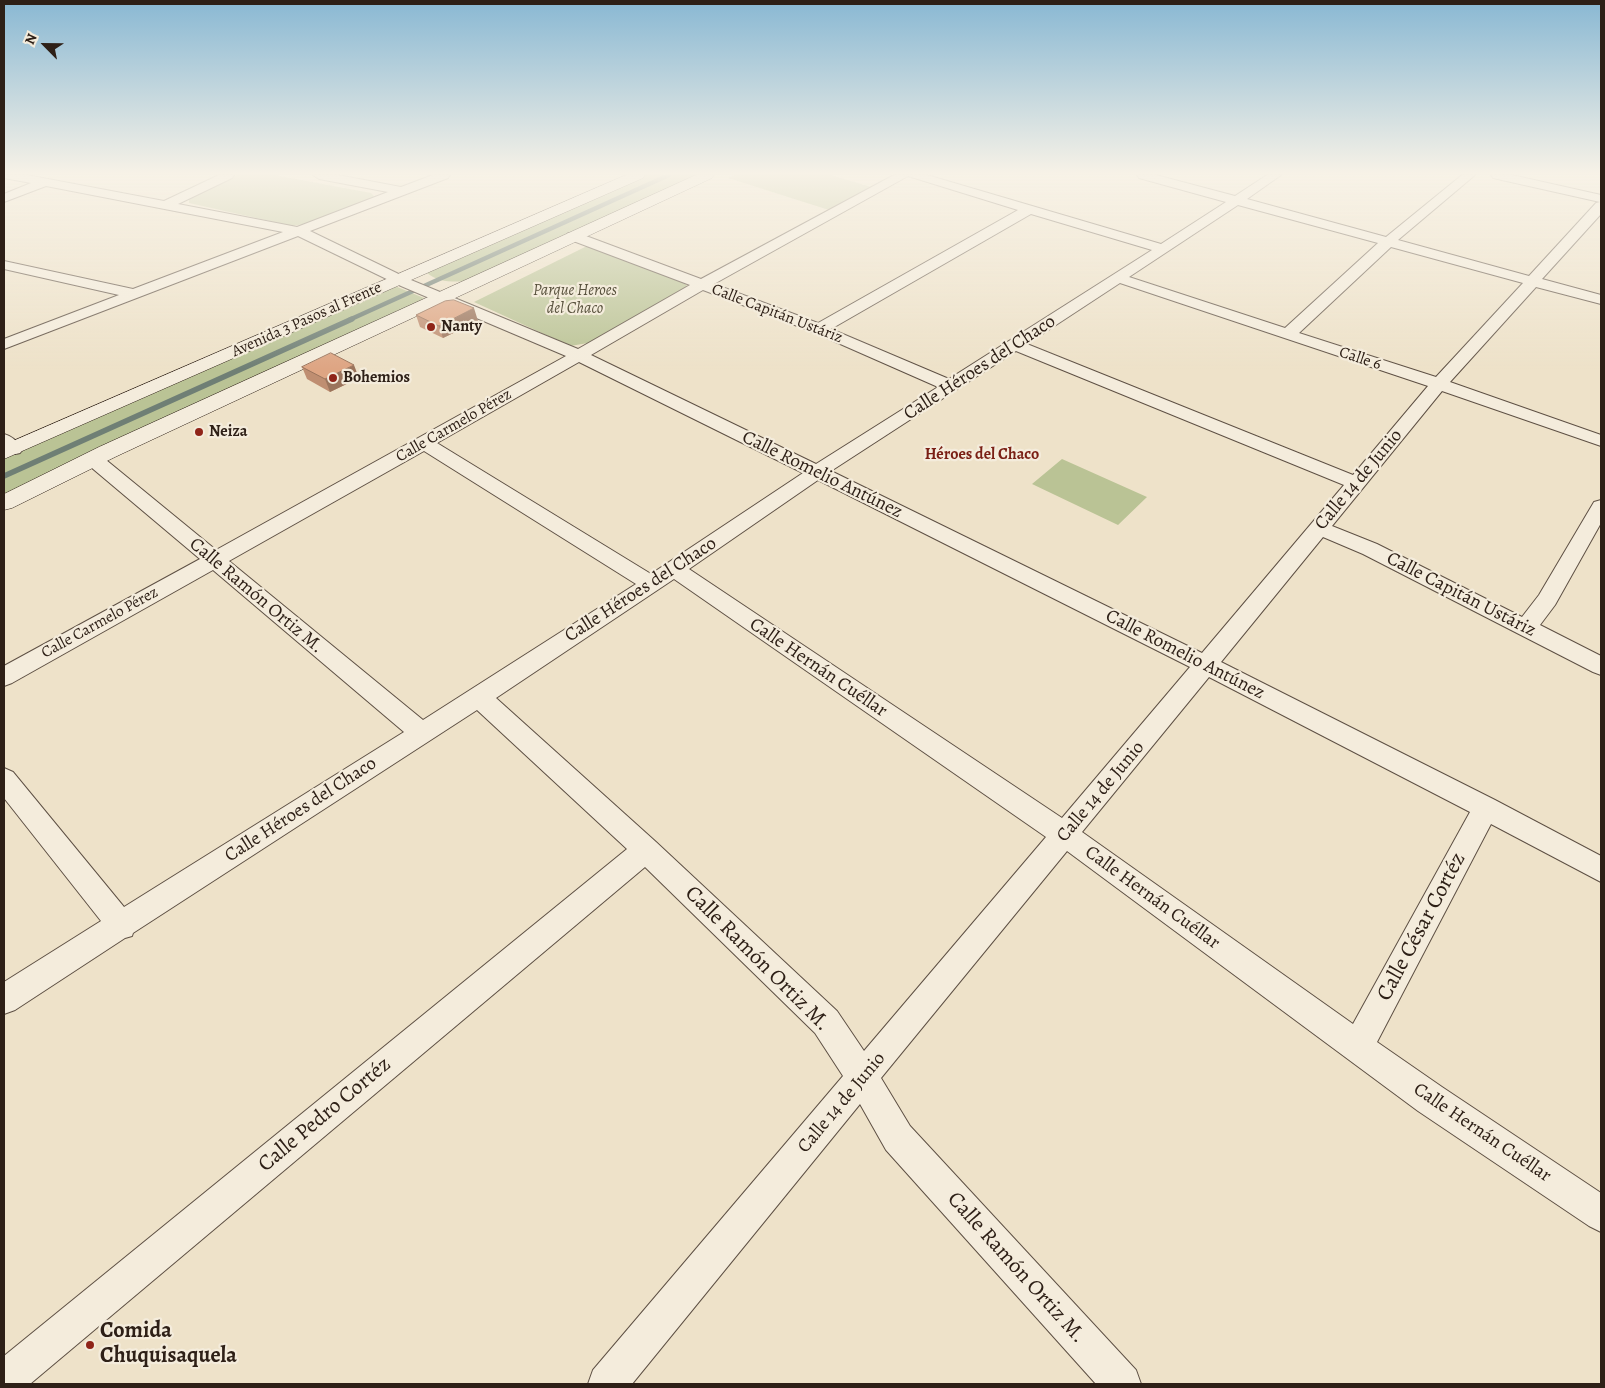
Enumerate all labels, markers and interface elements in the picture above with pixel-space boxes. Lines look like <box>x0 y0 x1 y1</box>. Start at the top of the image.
north arrow <box>20 20 70 70</box>
text: N <box>20 31 41 47</box>
street label: Avenida 3 Pasos al Frente <box>229 278 385 362</box>
street label: Calle Capitán Ustáriz <box>709 280 845 348</box>
park label: Parque Heroes del Chaco <box>533 281 617 319</box>
street label: Calle Héroes del Chaco <box>900 310 1060 426</box>
place label: Nanty <box>441 317 482 337</box>
marker: Nanty <box>425 321 437 333</box>
street label: Calle 6 <box>1337 343 1383 375</box>
place label: Bohemios <box>343 368 410 388</box>
marker: Bohemios <box>327 372 339 384</box>
street label: Calle Carmelo Pérez <box>393 385 515 467</box>
place label: Neiza <box>209 422 247 442</box>
street label: Calle 14 de Junio <box>1310 425 1408 535</box>
marker: Neiza <box>193 426 205 438</box>
street label: Calle Romelio Antúnez <box>738 426 906 524</box>
district label: Héroes del Chaco <box>925 445 1039 465</box>
street label: Calle Héroes del Chaco <box>561 532 721 648</box>
street label: Calle Ramón Ortiz M. <box>184 533 328 659</box>
street label: Calle Capitán Ustáriz <box>1382 547 1540 643</box>
street label: Calle Carmelo Pérez <box>38 583 162 663</box>
street label: Calle Romelio Antúnez <box>1102 605 1268 705</box>
street label: Calle Hernán Cuéllar <box>745 613 891 723</box>
street label: Calle 14 de Junio <box>1052 737 1150 847</box>
street label: Calle Héroes del Chaco <box>221 752 381 868</box>
street label: Calle Hernán Cuéllar <box>1080 841 1224 955</box>
street label: Calle César Cortéz <box>1372 848 1472 1006</box>
street label: Calle Ramón Ortiz M. <box>679 881 835 1037</box>
street label: Calle 14 de Junio <box>793 1048 891 1158</box>
street label: Calle Pedro Cortéz <box>253 1052 397 1178</box>
street label: Calle Hernán Cuéllar <box>1409 1078 1555 1188</box>
street label: Calle Ramón Ortiz M. <box>941 1187 1091 1349</box>
place label: Comida Chuquisaquela <box>100 1319 237 1370</box>
marker: Comida Chuquisaquela <box>84 1339 96 1351</box>

